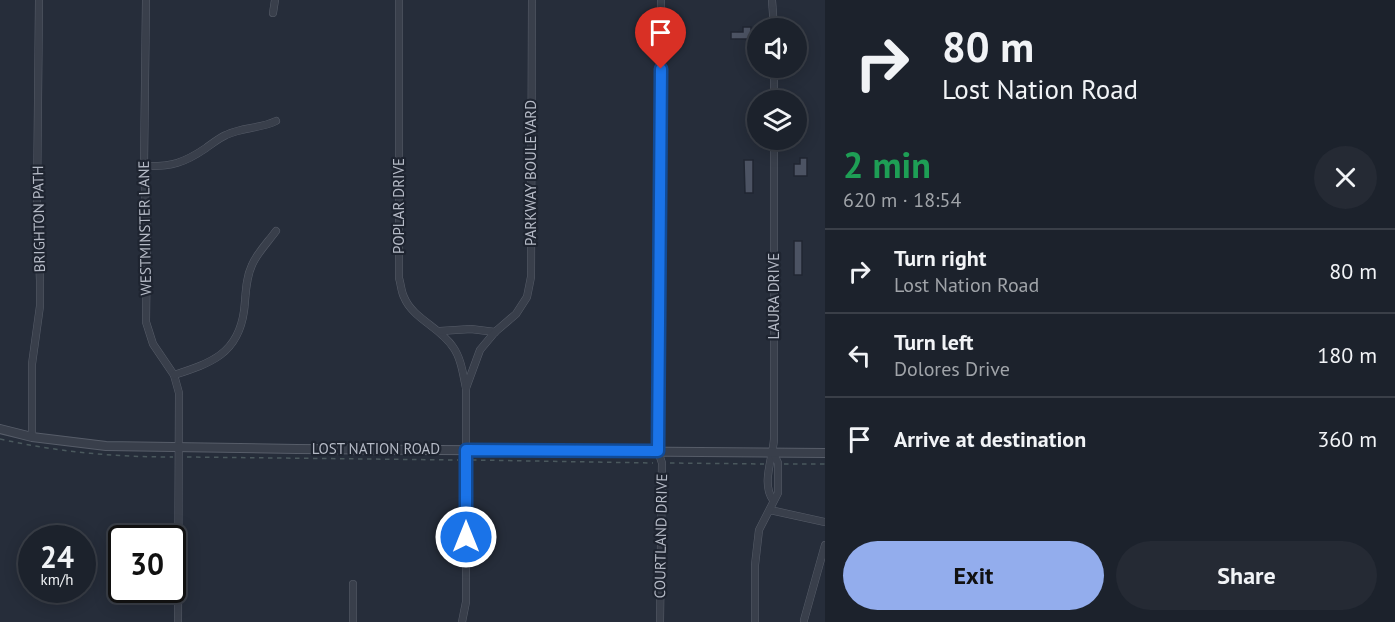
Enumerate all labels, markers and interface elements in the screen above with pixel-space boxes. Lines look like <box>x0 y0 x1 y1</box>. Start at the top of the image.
pin <box>635 7 686 69</box>
icon: arrive <box>644 16 677 49</box>
map controls <box>747 18 807 150</box>
button: sound <box>747 18 807 78</box>
text: 80 m <box>942 19 1034 74</box>
icon: right <box>843 24 921 102</box>
text: Lost Nation Road <box>942 72 1138 106</box>
button: layers <box>747 90 807 150</box>
street label: PARKWAY BOULEVARD <box>521 100 540 246</box>
text: 2 min <box>843 141 931 188</box>
button: close <box>1314 146 1377 209</box>
street label: POPLAR DRIVE <box>389 158 408 254</box>
street label: WESTMINSTER LANE <box>134 160 155 296</box>
street label: BRIGHTON PATH <box>28 165 49 273</box>
text: 620 m · 18:54 <box>843 187 961 213</box>
text: Turn right <box>894 244 986 272</box>
street label: LAURA DRIVE <box>764 253 783 339</box>
icon: right <box>843 255 876 288</box>
text: 80 m <box>1329 257 1377 285</box>
text: Lost Nation Road <box>894 272 1039 298</box>
text: Turn left <box>894 328 974 356</box>
icon: left <box>843 339 876 372</box>
text: 180 m <box>1317 341 1377 369</box>
text: Dolores Drive <box>894 356 1010 382</box>
icon: arrive <box>843 423 876 456</box>
text: Arrive at destination <box>894 425 1086 453</box>
text: 360 m <box>1317 425 1377 453</box>
street label: LOST NATION ROAD <box>312 439 440 458</box>
street label: COURTLAND DRIVE <box>650 473 671 599</box>
position arrow <box>434 505 498 569</box>
speed limit sign: 30 <box>108 525 186 603</box>
text: 24 <box>40 537 74 576</box>
button: Exit <box>843 541 1104 610</box>
button: Share <box>1116 541 1377 610</box>
text: km/h <box>41 570 73 589</box>

